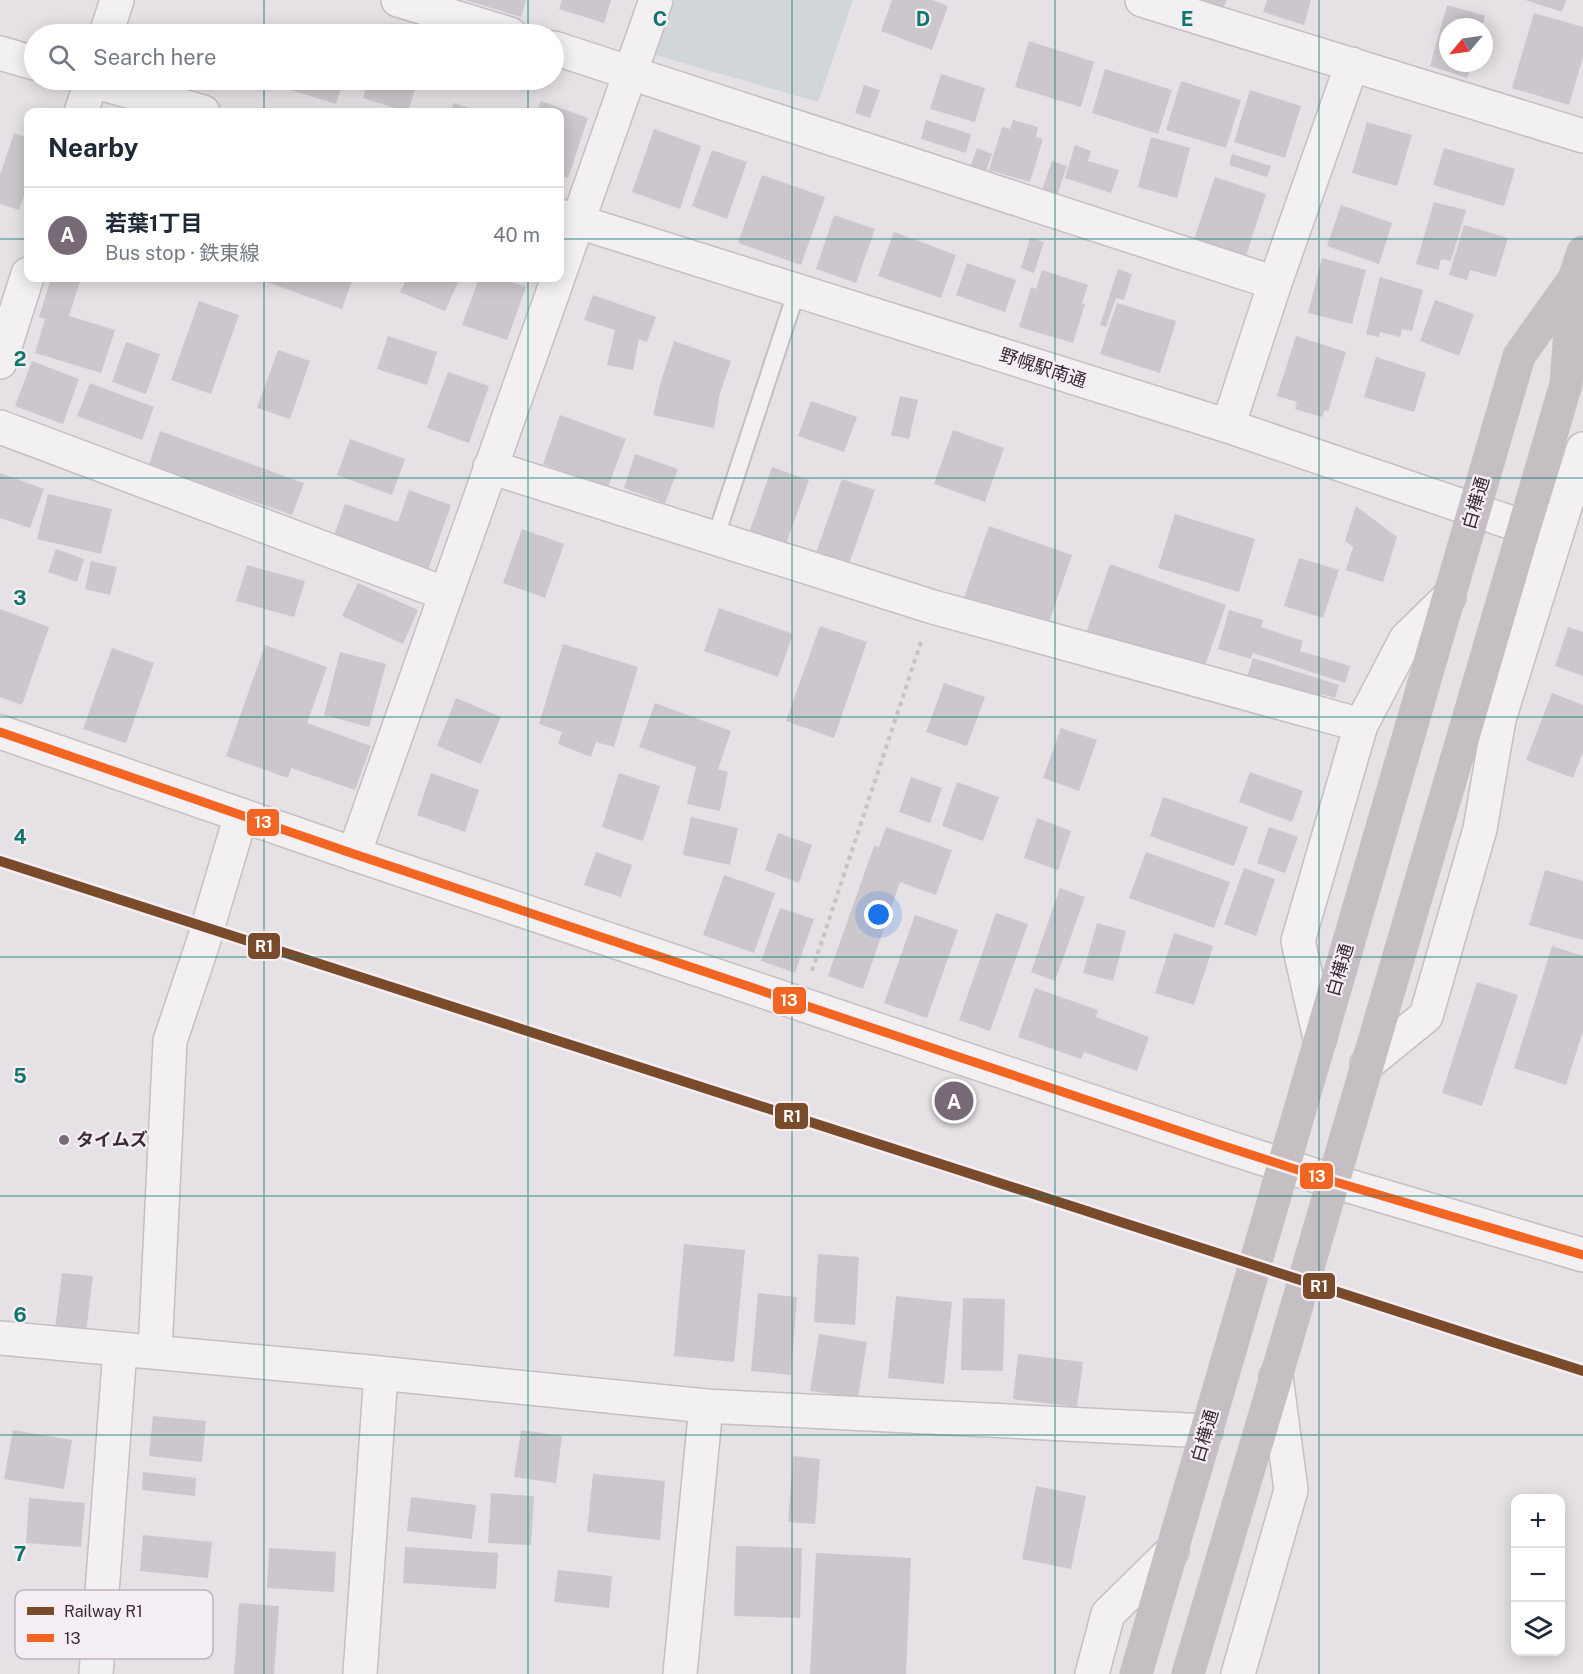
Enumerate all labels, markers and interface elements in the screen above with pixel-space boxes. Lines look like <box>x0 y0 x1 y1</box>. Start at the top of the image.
text: C <box>653 7 667 31</box>
text: D <box>916 7 930 31</box>
text: E <box>1181 7 1193 31</box>
north arrow <box>1439 18 1493 72</box>
search box <box>24 24 564 90</box>
icon: search <box>45 41 78 74</box>
text: Search here <box>93 44 217 70</box>
text: Nearby <box>48 132 138 163</box>
text: 若葉1丁目 <box>105 210 202 236</box>
text: A <box>60 223 75 247</box>
text: 40 m <box>493 223 540 247</box>
text: Bus stop · 鉄東線 <box>105 241 260 265</box>
street label: 野幌駅南通 <box>997 344 1089 391</box>
text: 2 <box>14 347 26 371</box>
street label: 白樺通 <box>1458 474 1493 532</box>
text: 3 <box>13 586 27 610</box>
line badge: 13 <box>246 808 280 837</box>
text: 13 <box>254 813 272 832</box>
text: 4 <box>13 825 27 849</box>
your location <box>864 900 893 929</box>
line badge: R1 <box>247 932 281 960</box>
text: R1 <box>255 937 273 956</box>
street label: 白樺通 <box>1322 941 1357 999</box>
line badge: 13 <box>772 986 807 1015</box>
text: 13 <box>780 991 798 1010</box>
text: 5 <box>13 1064 27 1088</box>
pin: A <box>934 1078 974 1124</box>
line badge: R1 <box>774 1102 809 1130</box>
text: R1 <box>783 1107 801 1126</box>
place label: タイムズ <box>76 1129 148 1150</box>
marker: タイムズ <box>57 1133 71 1147</box>
line badge: 13 <box>1299 1162 1334 1190</box>
text: 13 <box>1308 1167 1326 1186</box>
line badge: R1 <box>1302 1272 1336 1300</box>
text: R1 <box>1310 1277 1328 1296</box>
text: 6 <box>13 1303 27 1327</box>
street label: 白樺通 <box>1187 1407 1222 1465</box>
map controls <box>1511 1494 1565 1656</box>
button: + <box>1511 1494 1565 1548</box>
text: 7 <box>14 1542 26 1566</box>
button: − <box>1511 1548 1565 1602</box>
legend <box>15 1590 213 1659</box>
text: Railway R1 <box>64 1602 143 1621</box>
button: layers <box>1511 1602 1565 1656</box>
text: 13 <box>64 1629 81 1648</box>

